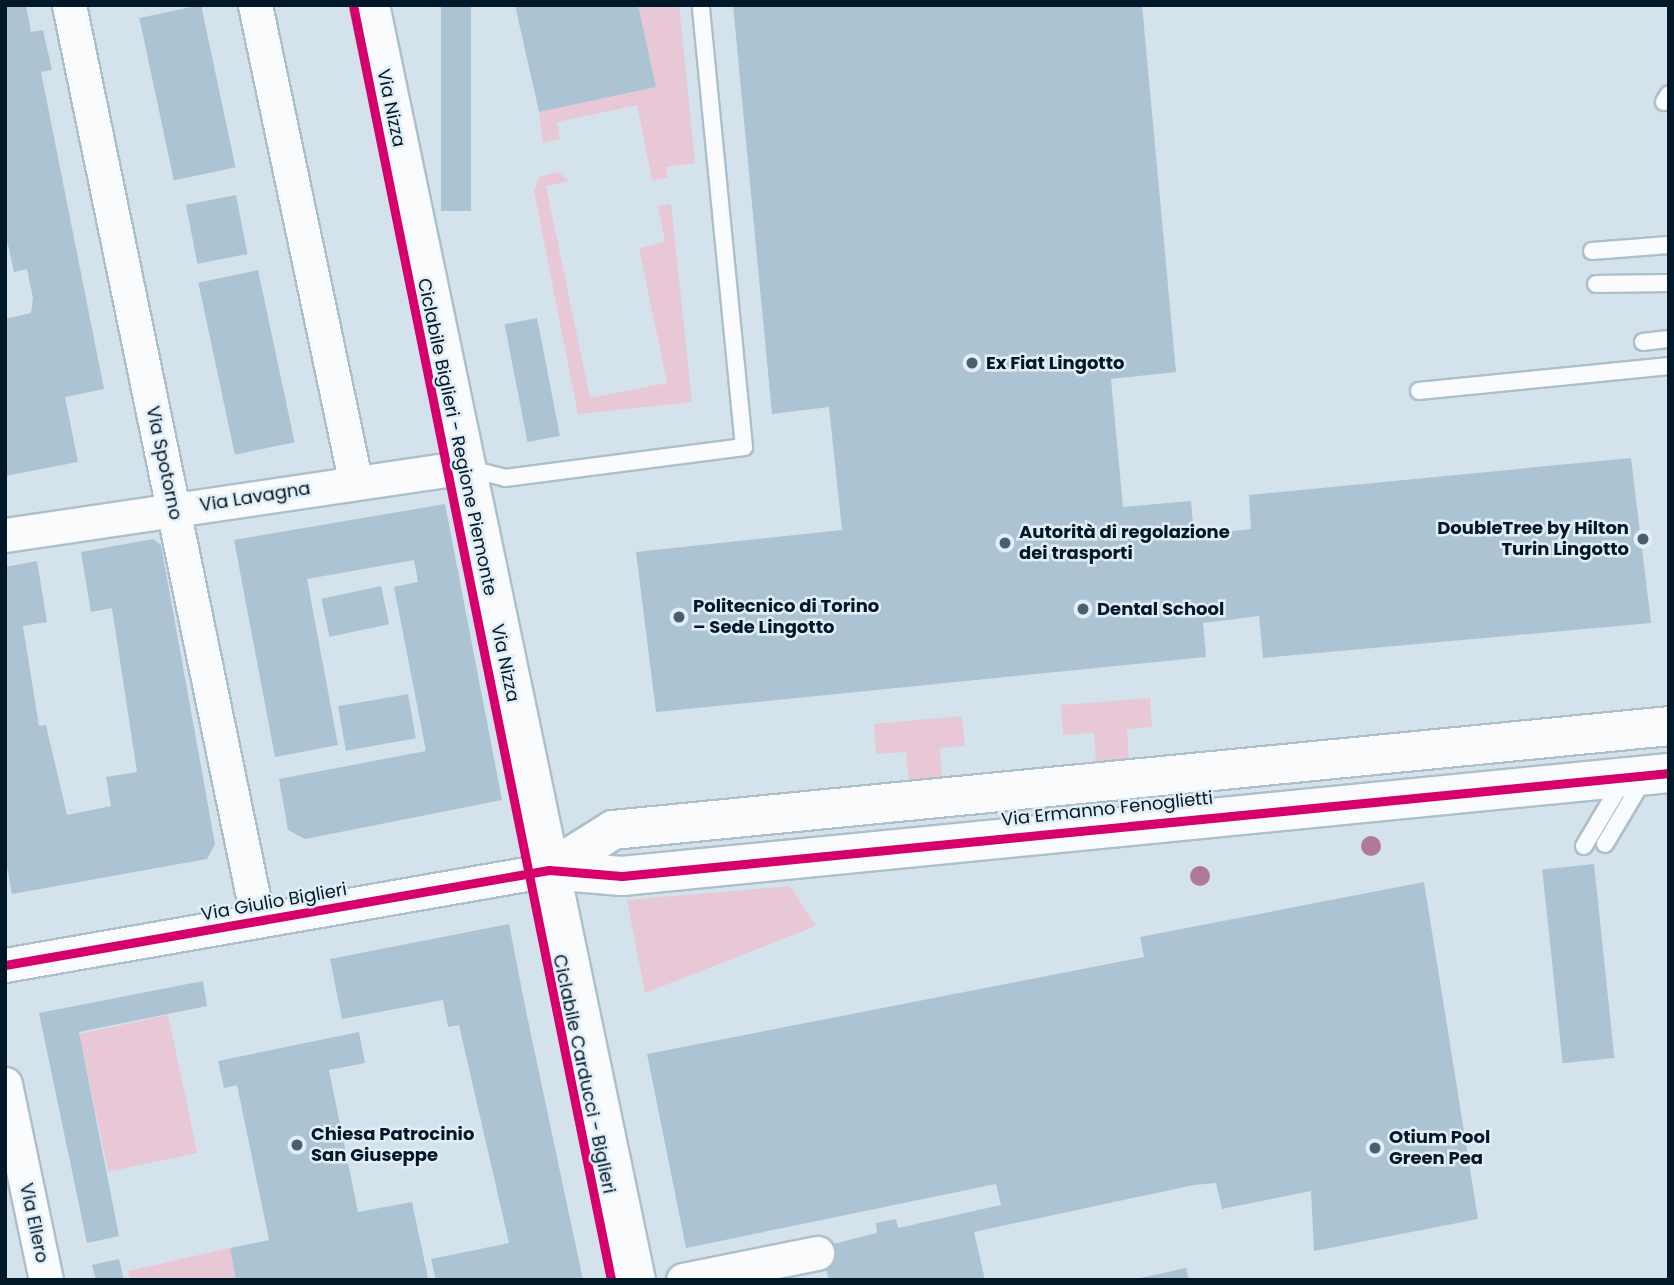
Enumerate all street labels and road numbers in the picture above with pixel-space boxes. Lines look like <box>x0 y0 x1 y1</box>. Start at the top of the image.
street label: Via Nizza <box>372 67 410 149</box>
street label: Ciclabile Biglieri - Regione Piemonte <box>413 276 501 598</box>
street label: Via Spotorno <box>141 404 187 522</box>
street label: Via Lavagna <box>198 478 312 516</box>
street label: Via Nizza <box>486 622 524 704</box>
street label: Via Ermanno Fenoglietti <box>1000 787 1214 831</box>
street label: Via Giulio Biglieri <box>199 879 349 925</box>
street label: Ciclabile Carducci - Biglieri <box>548 952 620 1196</box>
street label: Via Ellero <box>15 1181 53 1265</box>

